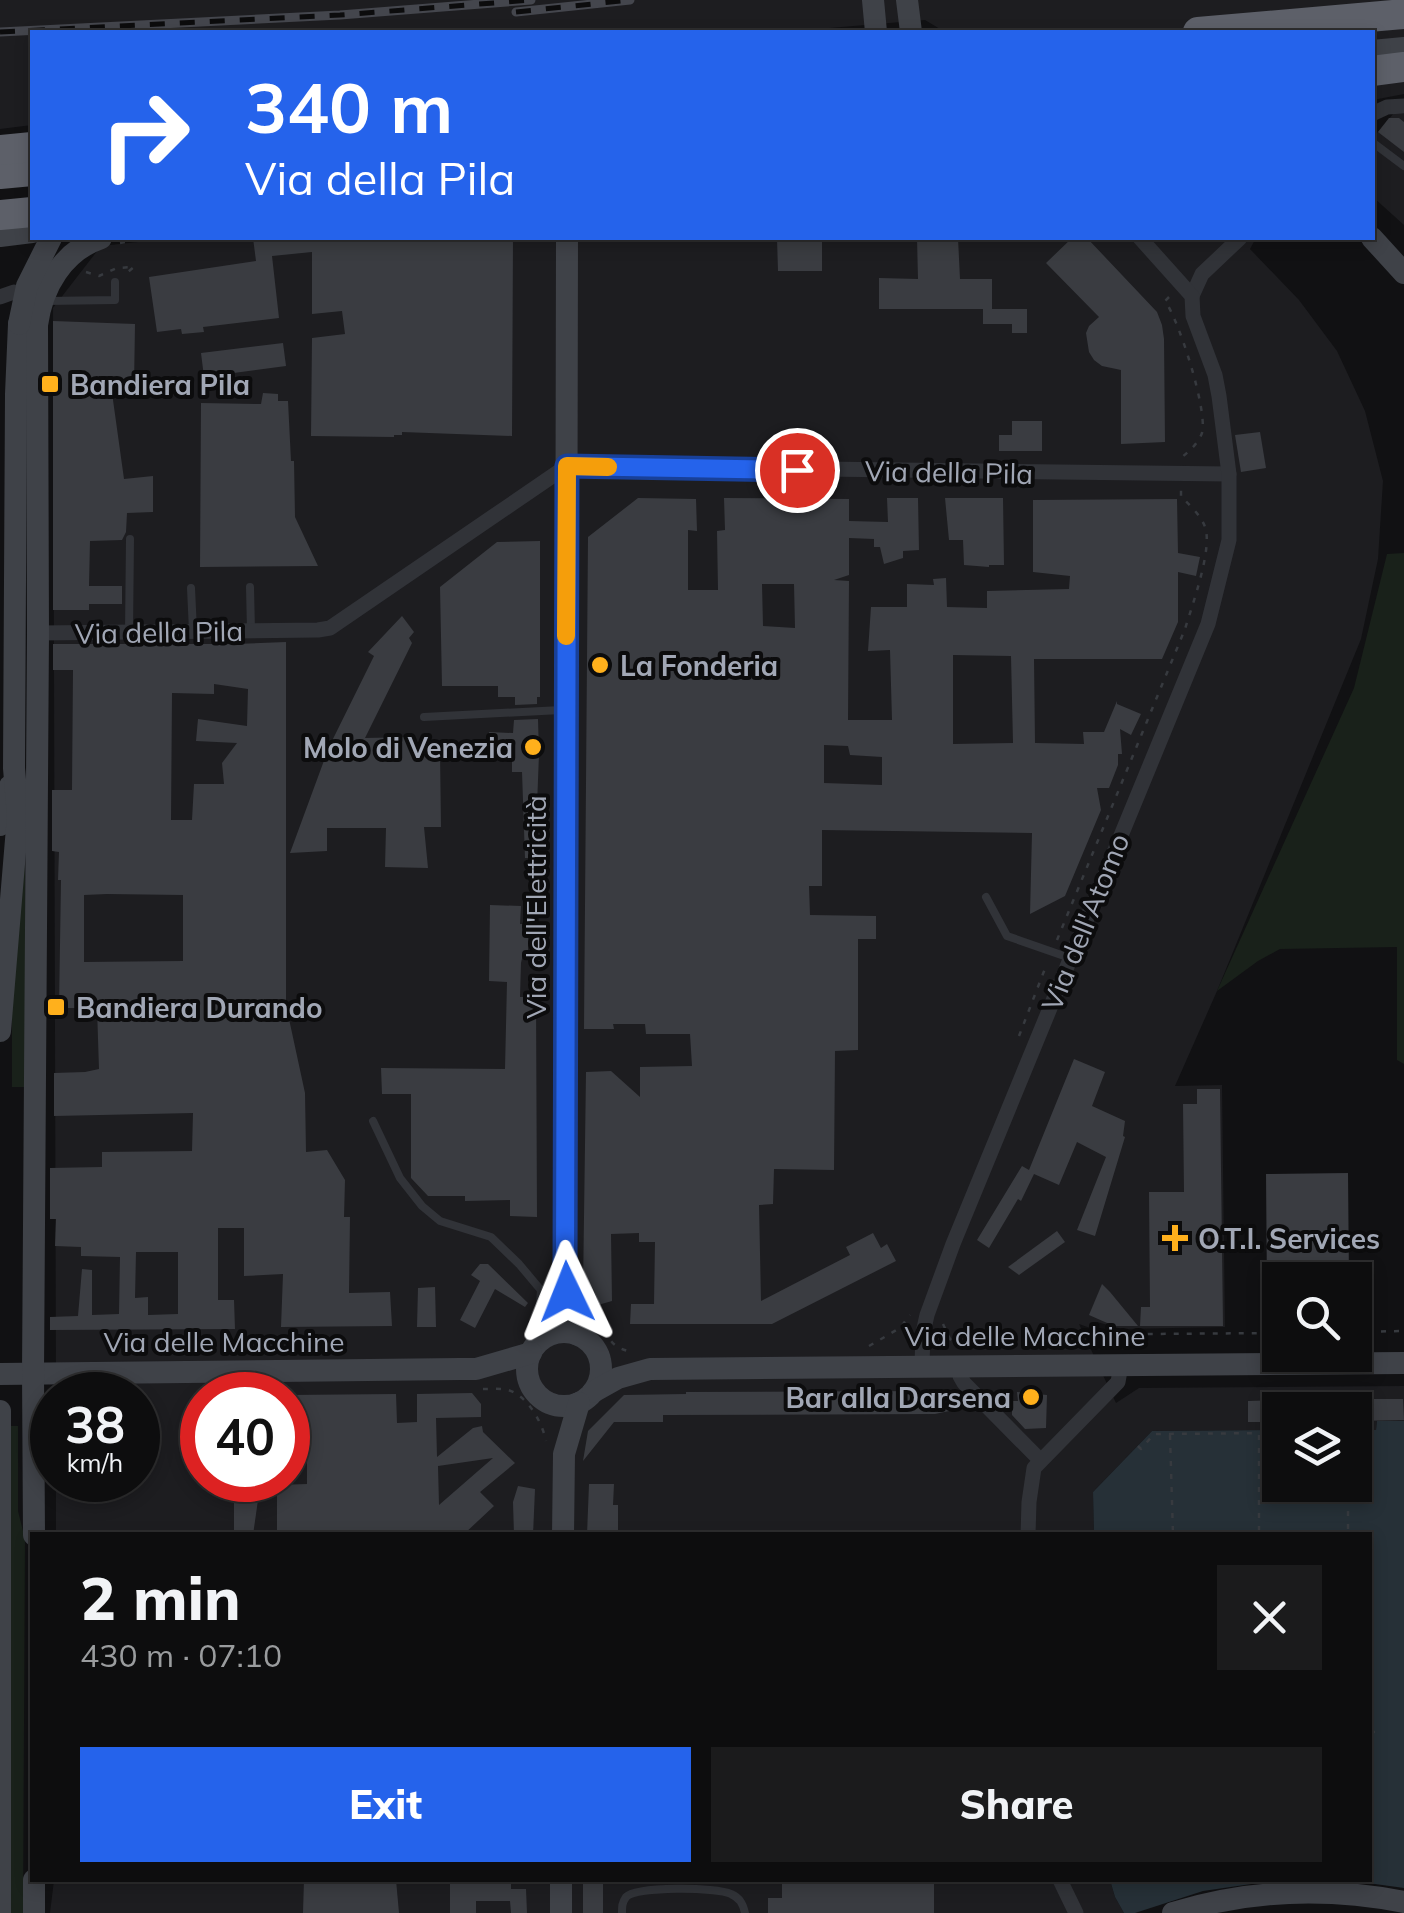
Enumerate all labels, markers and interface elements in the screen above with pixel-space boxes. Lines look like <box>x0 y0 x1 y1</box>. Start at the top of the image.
text: 340 m <box>245 63 453 151</box>
icon: right <box>80 70 210 200</box>
text: Via della Pila <box>245 150 515 206</box>
place label: Bandiera Pila <box>70 367 250 402</box>
marker: Bandiera Pila <box>39 373 61 395</box>
pin <box>755 428 840 513</box>
icon: arrive <box>770 443 825 498</box>
street label: Via della Pila <box>865 453 1033 491</box>
street label: Via della Pila <box>75 613 243 651</box>
place label: La Fonderia <box>620 648 778 683</box>
marker: La Fonderia <box>589 654 611 676</box>
place label: Molo di Venezia <box>303 730 513 765</box>
marker: Molo di Venezia <box>522 736 544 758</box>
street label: Via dell'Elettricità <box>518 795 553 1019</box>
street label: Via dell'Atomo <box>1033 828 1137 1016</box>
place label: Bandiera Durando <box>76 990 323 1025</box>
marker: Bandiera Durando <box>45 996 67 1018</box>
place label: O.T.I. Services <box>1198 1221 1380 1256</box>
marker: O.T.I. Services <box>1162 1225 1188 1251</box>
position arrow <box>515 1240 619 1344</box>
map controls <box>1262 1262 1372 1502</box>
button: search <box>1262 1262 1372 1372</box>
street label: Via delle Macchine <box>904 1318 1146 1353</box>
street label: Via delle Macchine <box>103 1324 345 1359</box>
speed limit sign: 40 <box>180 1372 310 1502</box>
place label: Bar alla Darsena <box>785 1380 1011 1415</box>
marker: Bar alla Darsena <box>1020 1386 1042 1408</box>
button: layers <box>1262 1392 1372 1502</box>
text: 38 <box>65 1393 125 1456</box>
text: km/h <box>67 1447 123 1478</box>
text: 2 min <box>80 1560 241 1635</box>
button: close <box>1217 1565 1322 1670</box>
text: 430 m · 07:10 <box>80 1635 282 1675</box>
button: Exit <box>80 1747 691 1862</box>
button: Share <box>711 1747 1322 1862</box>

